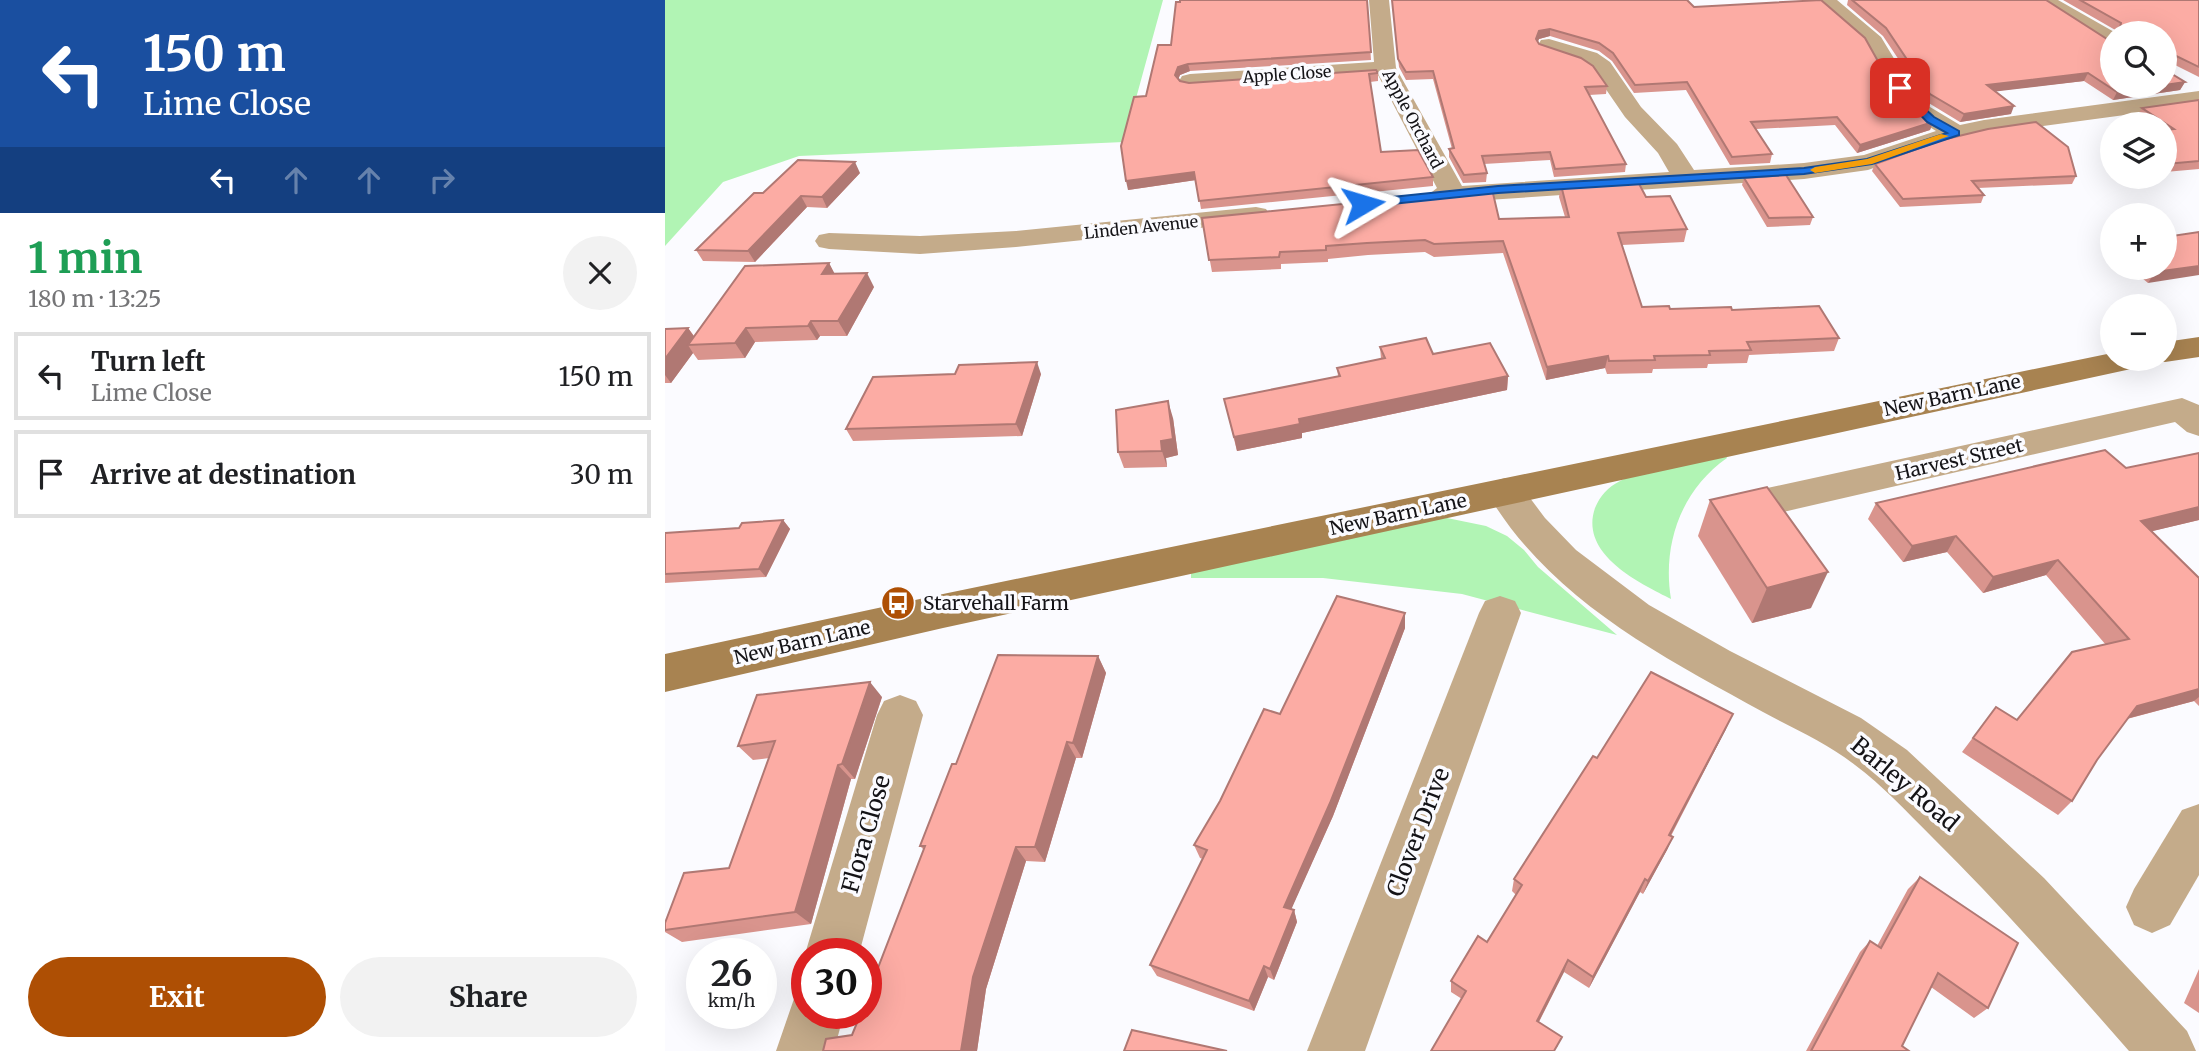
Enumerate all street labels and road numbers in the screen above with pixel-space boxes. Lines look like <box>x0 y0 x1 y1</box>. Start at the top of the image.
street label: Apple Close <box>1241 61 1332 87</box>
street label: Apple Orchard <box>1378 65 1448 172</box>
street label: Linden Avenue <box>1083 211 1199 243</box>
street label: New Barn Lane <box>1881 369 2023 421</box>
street label: Harvest Street <box>1893 432 2026 485</box>
street label: New Barn Lane <box>1327 488 1469 540</box>
street label: New Barn Lane <box>731 615 873 669</box>
street label: Barley Road <box>1845 730 1965 837</box>
street label: Clover Drive <box>1380 763 1455 900</box>
street label: Flora Close <box>835 772 896 896</box>

